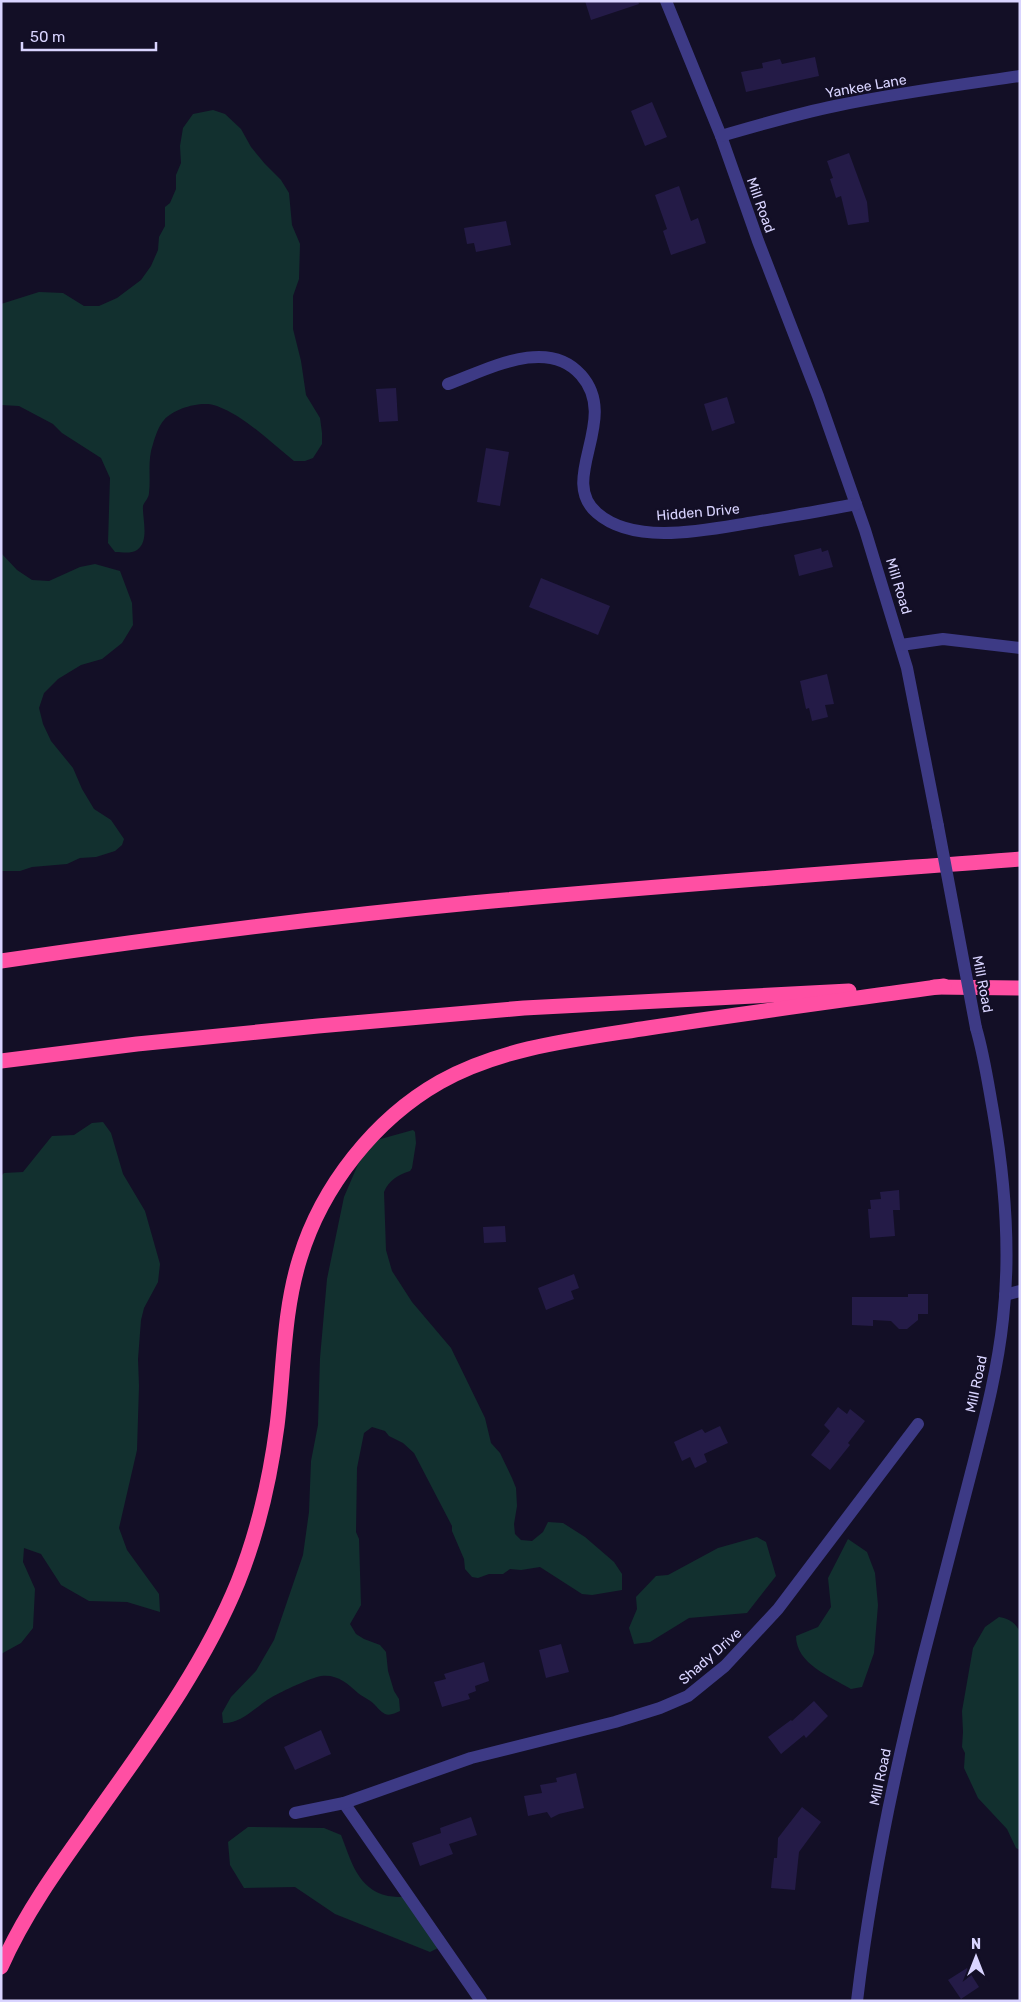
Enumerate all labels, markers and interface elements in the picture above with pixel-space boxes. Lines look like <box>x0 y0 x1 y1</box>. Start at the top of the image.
scale bar <box>22 20 156 52</box>
text: 50 m <box>30 28 65 46</box>
street label: Yankee Lane <box>824 71 908 102</box>
street label: Mill Road <box>743 175 778 235</box>
street label: Hidden Drive <box>656 500 741 525</box>
street label: Mill Road <box>882 556 915 616</box>
street label: Mill Road <box>969 954 996 1014</box>
street label: Mill Road <box>962 1354 991 1414</box>
street label: Shady Drive <box>675 1624 745 1688</box>
street label: Mill Road <box>866 1747 895 1807</box>
north arrow <box>951 1932 1001 1982</box>
text: N <box>971 1936 981 1953</box>

